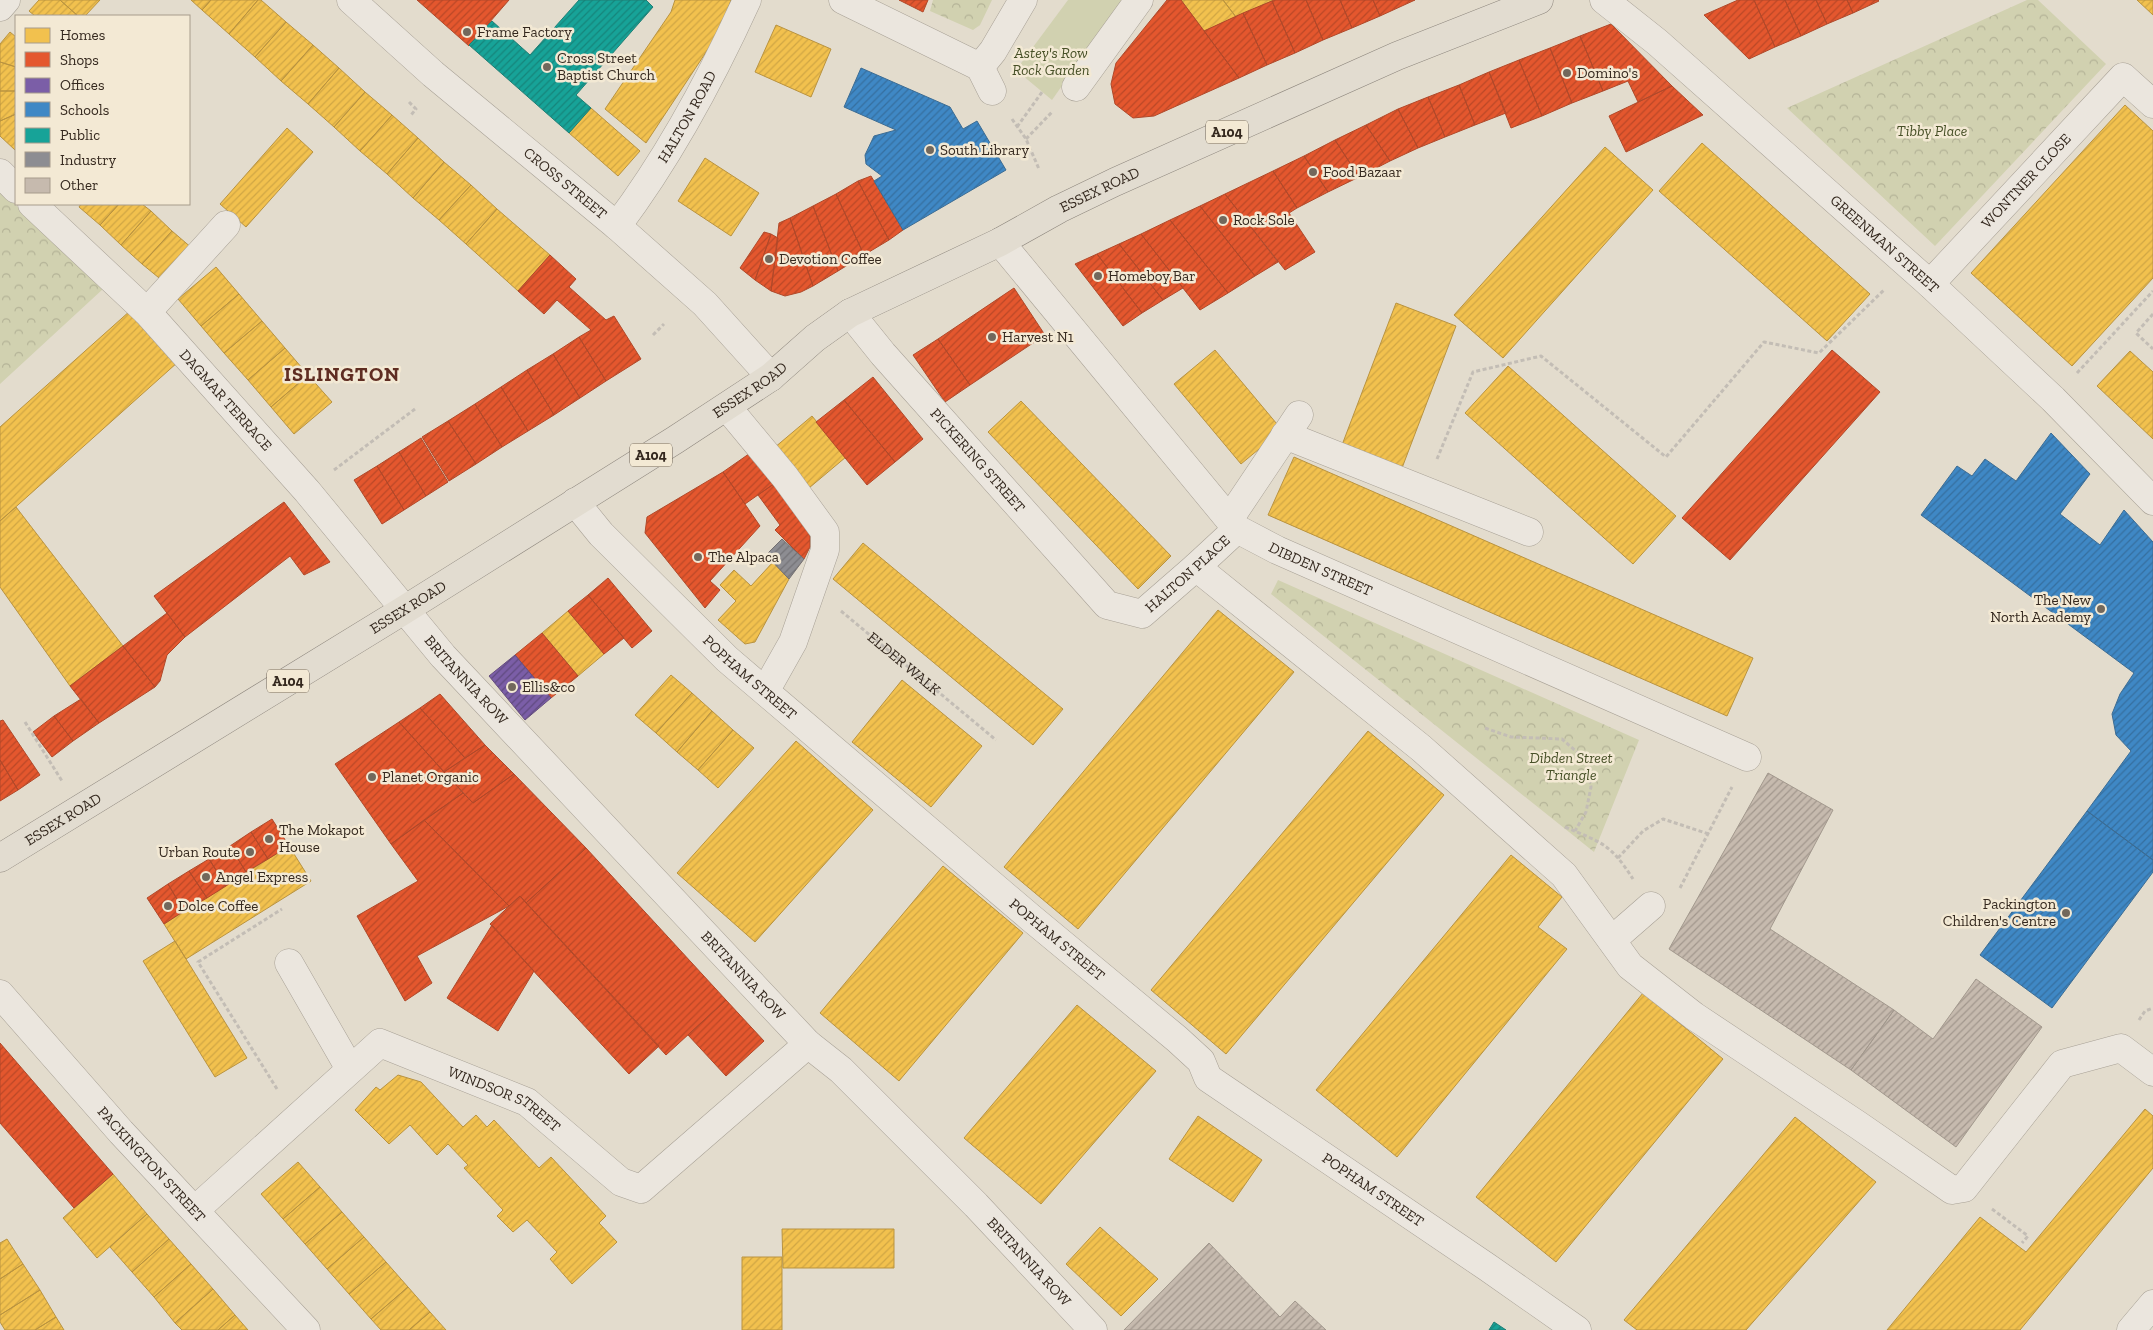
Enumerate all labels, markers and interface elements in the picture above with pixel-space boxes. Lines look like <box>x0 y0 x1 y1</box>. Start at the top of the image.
legend <box>15 15 190 205</box>
place label: Frame Factory <box>477 23 572 41</box>
text: Homes <box>60 26 105 44</box>
marker: Frame Factory <box>461 26 473 38</box>
park label: Astey's Row Rock Garden <box>1012 44 1090 79</box>
place label: Cross Street Baptist Church <box>557 49 656 84</box>
text: Shops <box>60 51 99 69</box>
marker: Cross Street Baptist Church <box>541 61 553 73</box>
place label: Domino's <box>1577 64 1638 82</box>
marker: Domino's <box>1561 67 1573 79</box>
street label: HALTON ROAD <box>654 68 720 166</box>
text: Offices <box>60 76 104 94</box>
text: Schools <box>60 101 109 119</box>
road number: A104 <box>1206 120 1248 144</box>
park label: Tibby Place <box>1897 122 1967 140</box>
text: Public <box>60 126 100 144</box>
street label: WONTNER CLOSE <box>1978 130 2075 232</box>
place label: South Library <box>940 141 1030 159</box>
street label: CROSS STREET <box>520 144 611 223</box>
marker: South Library <box>924 144 936 156</box>
text: Industry <box>60 151 117 169</box>
street label: ESSEX ROAD <box>1057 163 1142 216</box>
place label: Food Bazaar <box>1323 163 1402 181</box>
marker: Food Bazaar <box>1307 166 1319 178</box>
text: Other <box>60 176 98 194</box>
street label: GREENMAN STREET <box>1827 191 1943 297</box>
place label: Rock Sole <box>1233 211 1295 229</box>
marker: Rock Sole <box>1217 214 1229 226</box>
place label: Devotion Coffee <box>779 250 882 268</box>
marker: Devotion Coffee <box>763 253 775 265</box>
place label: Homeboy Bar <box>1108 267 1195 285</box>
marker: Homeboy Bar <box>1092 270 1104 282</box>
place label: Harvest N1 <box>1002 328 1074 346</box>
marker: Harvest N1 <box>986 331 998 343</box>
street label: DAGMAR TERRACE <box>176 346 276 455</box>
street label: ESSEX ROAD <box>709 358 791 422</box>
district label: ISLINGTON <box>284 362 400 386</box>
street label: PICKERING STREET <box>927 404 1029 516</box>
road number: A104 <box>630 444 672 466</box>
street label: HALTON PLACE <box>1141 531 1234 616</box>
street label: DIBDEN STREET <box>1266 538 1375 600</box>
place label: The Alpaca <box>708 548 779 566</box>
marker: The Alpaca <box>692 551 704 563</box>
street label: ESSEX ROAD <box>367 577 450 638</box>
place label: The New North Academy <box>1990 591 2091 626</box>
marker: The New North Academy <box>2095 603 2107 615</box>
street label: ELDER WALK <box>864 628 944 699</box>
street label: POPHAM STREET <box>699 631 800 723</box>
street label: BRITANNIA ROW <box>421 632 512 728</box>
road number: A104 <box>267 669 309 692</box>
place label: Ellis&co <box>522 678 575 696</box>
marker: Ellis&co <box>506 681 518 693</box>
park label: Dibden Street Triangle <box>1529 749 1613 784</box>
place label: Planet Organic <box>382 768 479 786</box>
marker: Planet Organic <box>366 771 378 783</box>
street label: ESSEX ROAD <box>22 789 105 850</box>
place label: The Mokapot House <box>279 821 365 856</box>
marker: The Mokapot House <box>263 833 275 845</box>
place label: Urban Route <box>158 843 240 861</box>
marker: Urban Route <box>244 846 256 858</box>
place label: Angel Express <box>216 868 308 886</box>
marker: Angel Express <box>200 871 212 883</box>
street label: POPHAM STREET <box>1006 895 1109 985</box>
place label: Packington Children's Centre <box>1943 895 2056 930</box>
place label: Dolce Coffee <box>178 897 258 915</box>
marker: Dolce Coffee <box>162 900 174 912</box>
marker: Packington Children's Centre <box>2060 907 2072 919</box>
street label: BRITANNIA ROW <box>697 927 789 1023</box>
street label: WINDSOR STREET <box>445 1062 564 1136</box>
street label: PACKINGTON STREET <box>94 1103 209 1226</box>
street label: POPHAM STREET <box>1319 1149 1427 1231</box>
street label: BRITANNIA ROW <box>983 1214 1075 1310</box>

